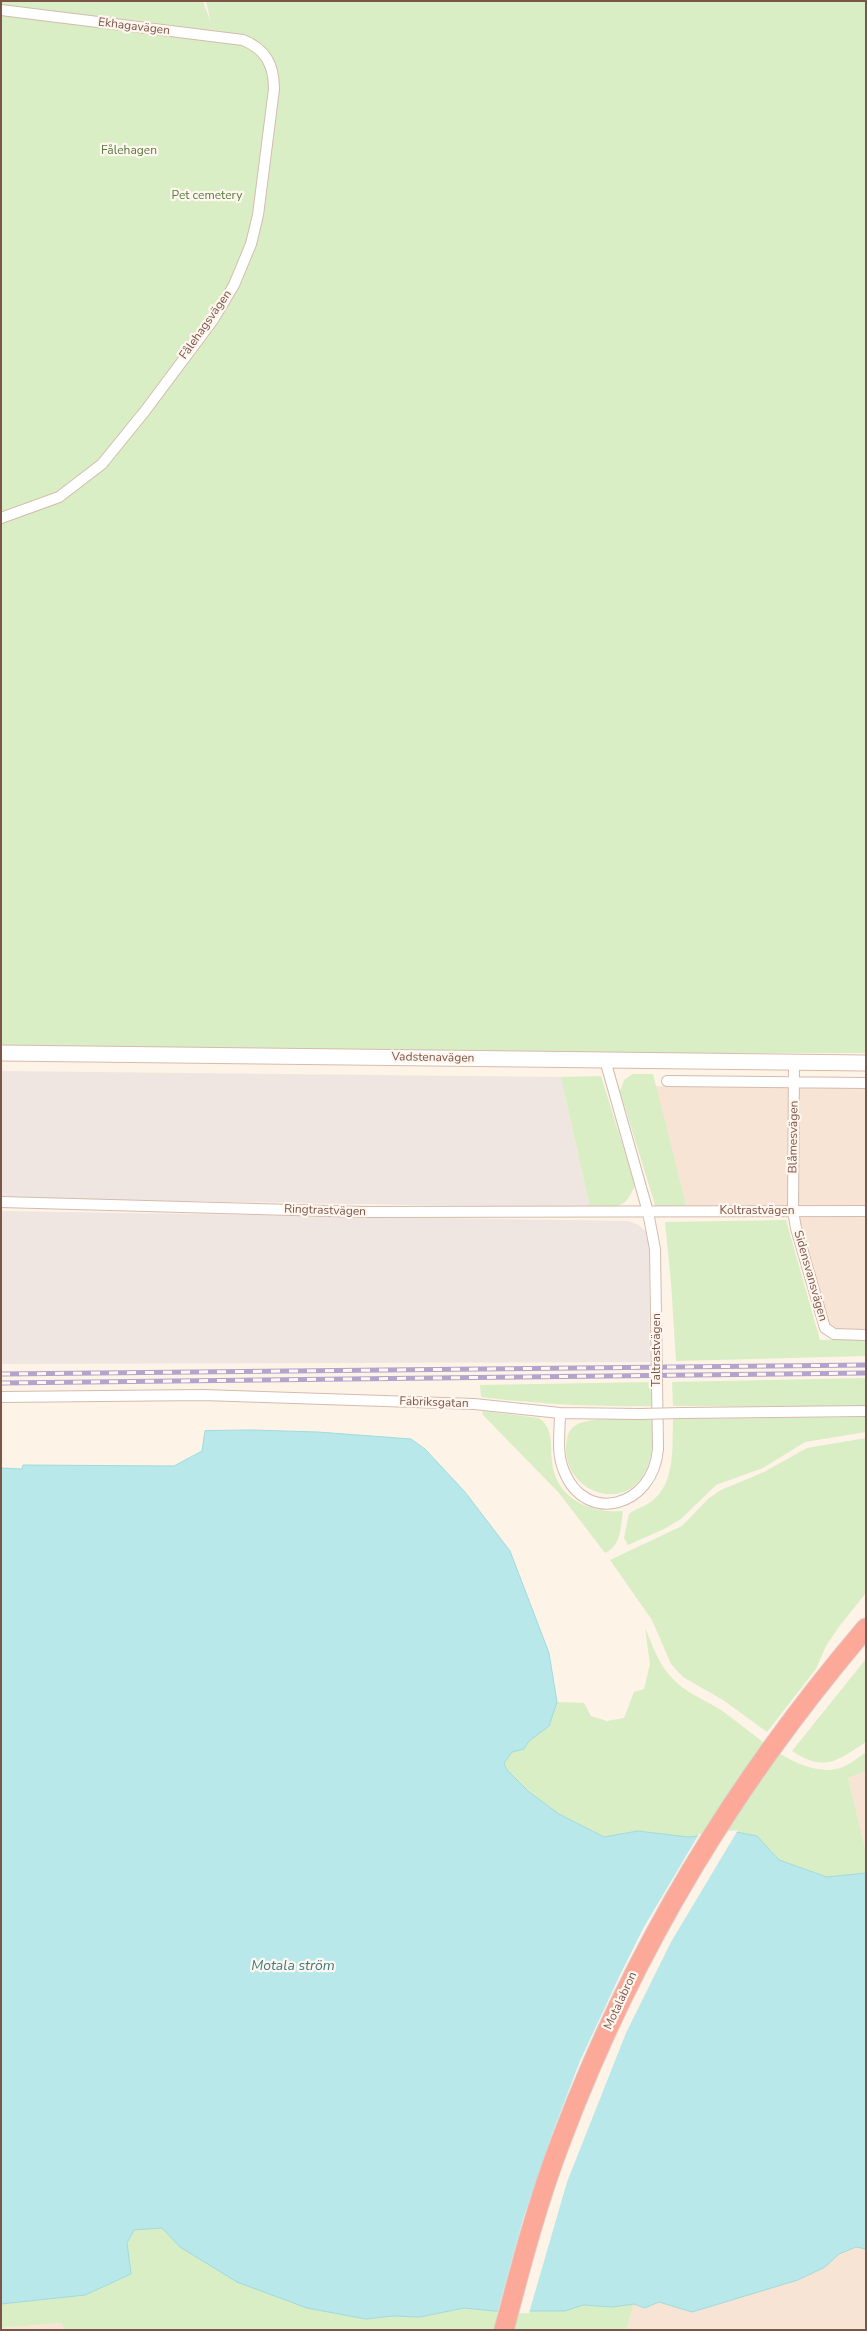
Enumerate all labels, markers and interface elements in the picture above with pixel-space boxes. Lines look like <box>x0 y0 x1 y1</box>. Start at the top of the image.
street label: Ekhagavägen <box>97 15 171 39</box>
park label: Fålehagen <box>101 144 157 158</box>
park label: Pet cemetery <box>172 189 242 203</box>
street label: Fålehagsvägen <box>177 288 235 362</box>
street label: Vadstenavägen <box>391 1050 475 1066</box>
street label: Blåmesvägen <box>786 1100 802 1174</box>
street label: Ringtrastvägen <box>284 1202 366 1220</box>
street label: Koltrastvägen <box>720 1204 794 1218</box>
street label: Sidensvansvägen <box>790 1229 830 1323</box>
street label: Taltrastvägen <box>650 1313 664 1387</box>
street label: Fabriksgatan <box>399 1395 469 1411</box>
water label: Motala ström <box>251 1959 335 1975</box>
street label: Motalabron <box>601 1970 641 2032</box>

